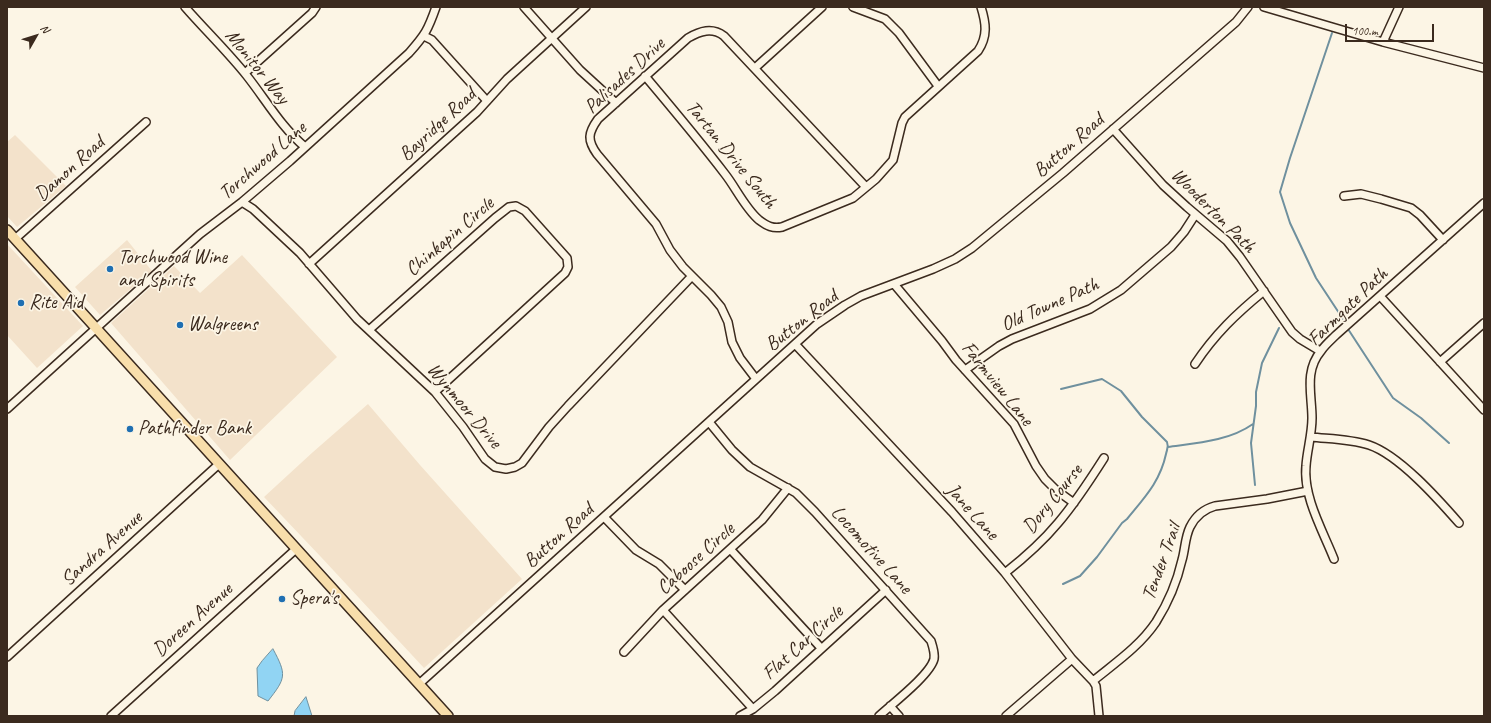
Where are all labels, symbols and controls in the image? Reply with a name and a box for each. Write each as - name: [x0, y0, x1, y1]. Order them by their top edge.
- north arrow: [16, 16, 56, 56]
- scale bar: [1347, 16, 1436, 42]
- text: N: [38, 21, 53, 36]
- text: 100 m: [1352, 23, 1378, 39]
- street label: Monitor Way: [220, 25, 294, 109]
- street label: Palisades Drive: [580, 33, 670, 119]
- street label: Bayridge Road: [395, 83, 481, 167]
- street label: Tartan Drive South: [680, 96, 782, 214]
- street label: Button Road: [1029, 109, 1109, 183]
- street label: Torchwood Lane: [215, 117, 311, 205]
- street label: Damon Road: [30, 131, 110, 207]
- street label: Wooderton Path: [1165, 163, 1261, 259]
- street label: Chinkapin Circle: [401, 192, 499, 282]
- place label: Torchwood Wine and Spirits: [118, 246, 227, 293]
- street label: Farmgate Path: [1303, 263, 1393, 351]
- marker: Torchwood Wine and Spirits: [105, 264, 115, 274]
- street label: Old Towne Path: [998, 273, 1102, 337]
- street label: Button Road: [761, 285, 843, 357]
- place label: Rite Aid: [29, 291, 83, 315]
- marker: Rite Aid: [16, 298, 26, 308]
- place label: Walgreens: [188, 313, 258, 337]
- marker: Walgreens: [175, 320, 185, 330]
- street label: Farmview Lane: [956, 337, 1038, 431]
- street label: Wynmoor Drive: [421, 358, 507, 454]
- place label: Pathfinder Bank: [138, 417, 251, 441]
- marker: Pathfinder Bank: [125, 424, 135, 434]
- street label: Dory Course: [1018, 460, 1088, 538]
- street label: Jane Lane: [940, 479, 1004, 545]
- street label: Button Road: [519, 499, 599, 573]
- street label: Locomotive Lane: [825, 501, 917, 599]
- street label: Sandra Avenue: [56, 506, 148, 592]
- street label: Caboose Circle: [652, 518, 740, 600]
- street label: Tender Trail: [1137, 520, 1187, 604]
- street label: Doreen Avenue: [148, 578, 238, 662]
- place label: Spera's: [290, 587, 338, 611]
- marker: Spera's: [277, 594, 287, 604]
- street label: Flat Car Circle: [758, 600, 848, 686]

